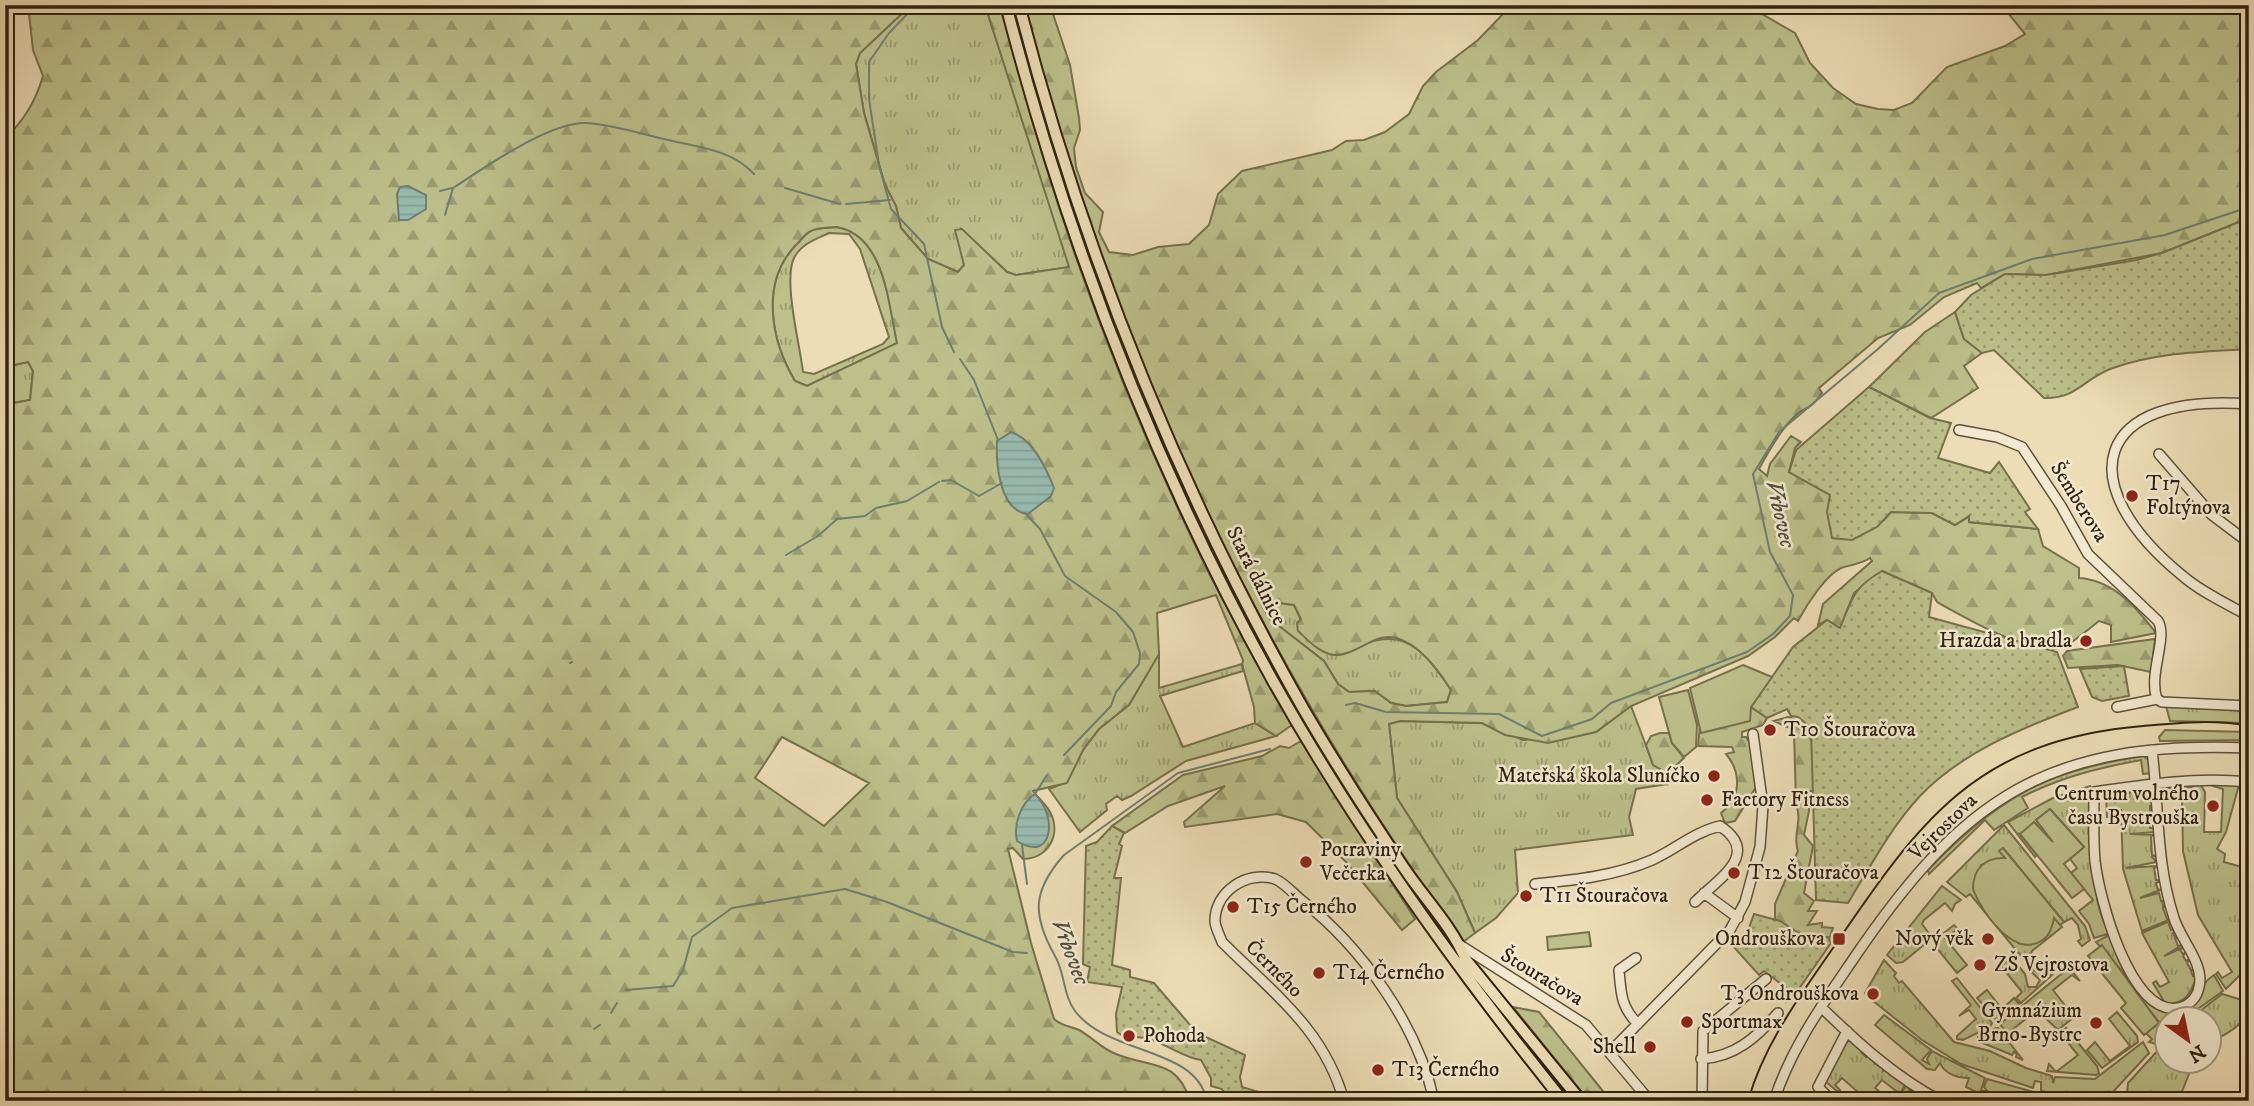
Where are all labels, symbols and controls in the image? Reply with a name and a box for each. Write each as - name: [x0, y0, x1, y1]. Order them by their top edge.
- street label: Šemberova: [2044, 456, 2116, 547]
- place label: T17 Foltýnova: [2146, 471, 2231, 521]
- water label: Vrbovec: [1758, 477, 1802, 551]
- marker: T17 Foltýnova: [2124, 488, 2140, 504]
- street label: Stará dálnice: [1220, 522, 1292, 630]
- place label: Hrazda a bradla: [1939, 628, 2072, 654]
- marker: Hrazda a bradla: [2078, 633, 2094, 649]
- place label: T10 Štouračova: [1784, 715, 1916, 743]
- marker: T10 Štouračova: [1762, 722, 1778, 738]
- place label: Mateřská škola Sluníčko: [1497, 763, 1700, 789]
- marker: Mateřská škola Sluníčko: [1706, 768, 1722, 784]
- place label: Centrum volného času Bystrouška: [2054, 781, 2199, 831]
- place label: Factory Fitness: [1721, 787, 1849, 813]
- street label: Vejrostova: [1902, 788, 1983, 867]
- marker: Factory Fitness: [1699, 792, 1715, 808]
- marker: Centrum volného času Bystrouška: [2205, 798, 2221, 814]
- place label: Potraviny Večerka: [1319, 837, 1402, 887]
- marker: Potraviny Večerka: [1298, 854, 1314, 870]
- place label: T12 Štouračova: [1748, 858, 1879, 886]
- marker: T12 Štouračova: [1726, 865, 1742, 881]
- place label: T11 Štouračova: [1540, 881, 1668, 909]
- marker: T11 Štouračova: [1518, 888, 1534, 904]
- place label: T15 Černého: [1247, 892, 1357, 920]
- marker: T15 Černého: [1225, 899, 1241, 915]
- water label: Vrbovec: [1044, 915, 1096, 990]
- place label: Ondrouškova: [1715, 926, 1825, 952]
- place label: Nový věk: [1895, 926, 1975, 952]
- marker: Ondrouškova: [1831, 931, 1847, 947]
- marker: Nový věk: [1980, 931, 1996, 947]
- street label: Černého: [1240, 933, 1310, 1003]
- street label: Štouračova: [1496, 940, 1589, 1012]
- place label: ZŠ Vejrostova: [1994, 950, 2109, 978]
- marker: ZŠ Vejrostova: [1972, 957, 1988, 973]
- place label: T14 Černého: [1333, 958, 1444, 986]
- marker: T14 Černého: [1311, 965, 1327, 981]
- place label: T3 Ondrouškova: [1721, 981, 1859, 1007]
- marker: T3 Ondrouškova: [1865, 986, 1881, 1002]
- place label: Gymnázium Brno-Bystrc: [1978, 998, 2082, 1048]
- north arrow: [2152, 1004, 2222, 1074]
- place label: Sportmax: [1701, 1009, 1782, 1035]
- marker: Sportmax: [1679, 1014, 1695, 1030]
- marker: Gymnázium Brno-Bystrc: [2088, 1015, 2104, 1031]
- place label: Pohoda: [1143, 1023, 1206, 1049]
- marker: Pohoda: [1121, 1028, 1137, 1044]
- place label: Shell: [1593, 1034, 1637, 1060]
- marker: Shell: [1642, 1039, 1658, 1055]
- text: N: [2183, 1039, 2209, 1067]
- place label: T13 Černého: [1392, 1055, 1499, 1083]
- marker: T13 Černého: [1370, 1062, 1386, 1078]

